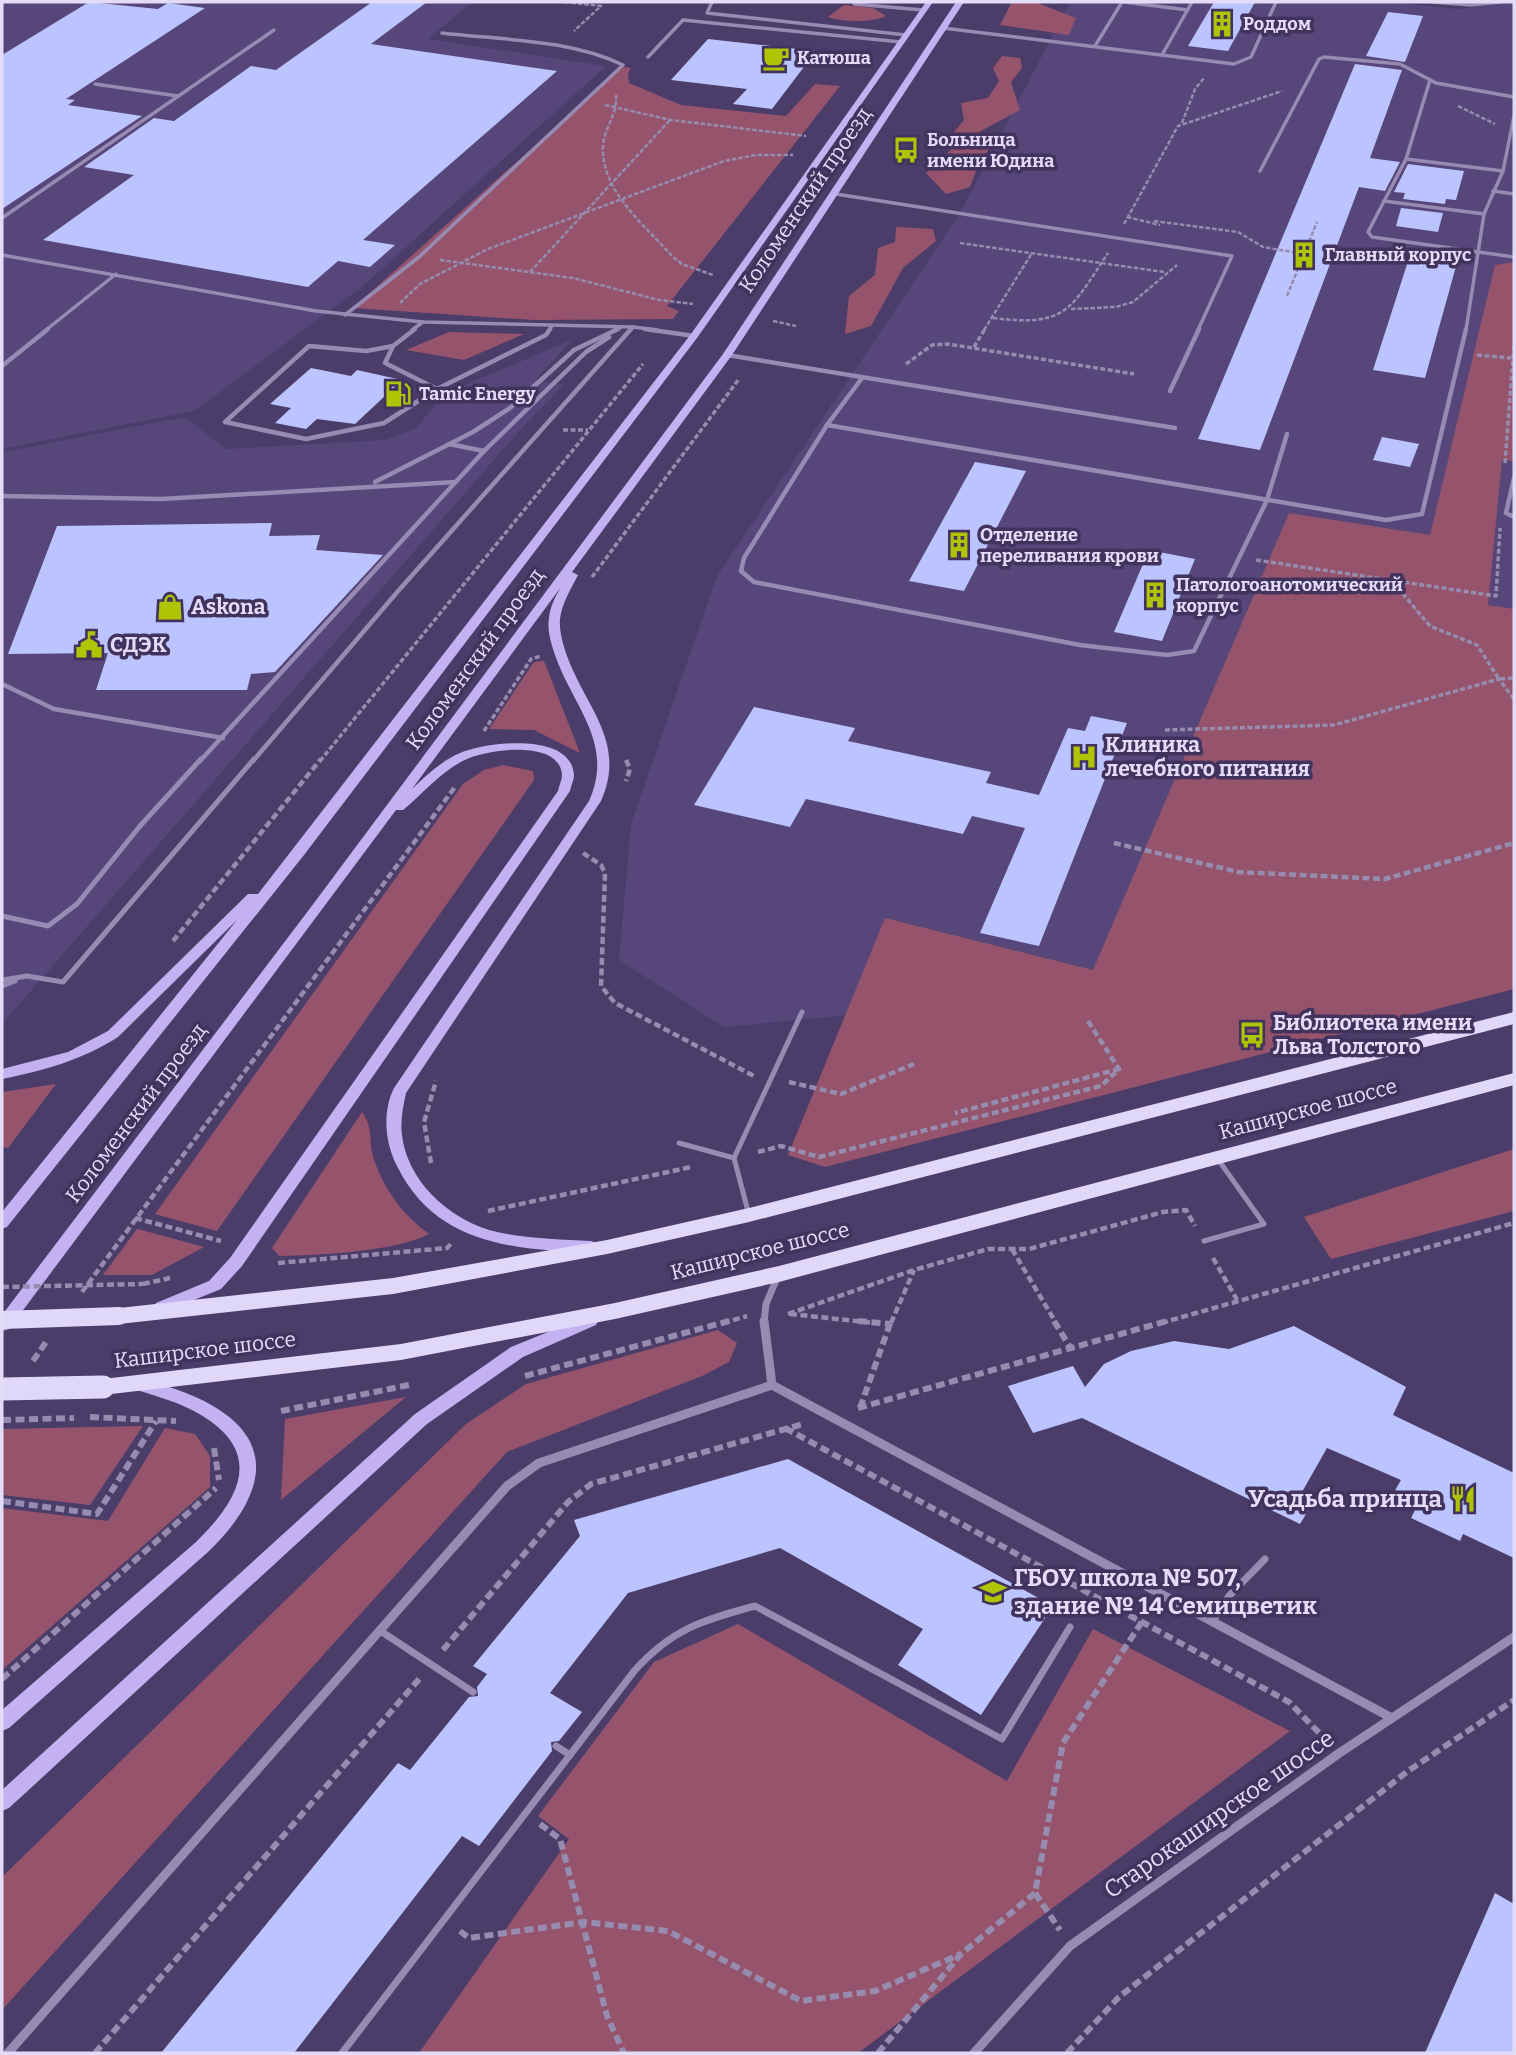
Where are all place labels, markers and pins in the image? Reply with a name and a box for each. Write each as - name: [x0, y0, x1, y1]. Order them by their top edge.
- building icon: Роддом: [1207, 9, 1237, 39]
- place label: Роддом: [1243, 13, 1311, 35]
- cafe icon: Катюша: [761, 43, 791, 73]
- place label: Катюша: [797, 47, 871, 69]
- place label: Больница имени Юдина: [927, 129, 1054, 172]
- bus stop icon: Больница имени Юдина: [891, 135, 921, 165]
- building icon: Главный корпус: [1289, 240, 1319, 270]
- place label: Главный корпус: [1325, 244, 1471, 266]
- fuel station icon: Tamic Energy: [383, 379, 413, 409]
- place label: Tamic Energy: [419, 383, 537, 405]
- place label: Отделение переливания крови: [980, 524, 1159, 567]
- building icon: Отделение переливания крови: [944, 530, 974, 560]
- place label: Патологоанотомический корпус: [1176, 574, 1403, 617]
- building icon: Патологоанотомический корпус: [1140, 580, 1170, 610]
- shop icon: Askona: [155, 592, 185, 622]
- place label: Askona: [191, 594, 266, 620]
- public building icon: СДЭК: [74, 630, 104, 660]
- place label: СДЭК: [110, 632, 167, 658]
- place label: Клиника лечебного питания: [1105, 732, 1310, 782]
- hospital icon: Клиника лечебного питания: [1069, 742, 1099, 772]
- place label: Библиотека имени Льва Толстого: [1273, 1010, 1472, 1060]
- bus stop icon: Библиотека имени Льва Толстого: [1237, 1020, 1267, 1050]
- restaurant icon: Усадьба принца: [1448, 1484, 1478, 1514]
- place label: Усадьба принца: [1249, 1485, 1443, 1513]
- place label: ГБОУ школа № 507, здание № 14 Семицветик: [1014, 1564, 1317, 1620]
- school or university icon: ГБОУ школа № 507, здание № 14 Семицветик: [978, 1577, 1008, 1607]

